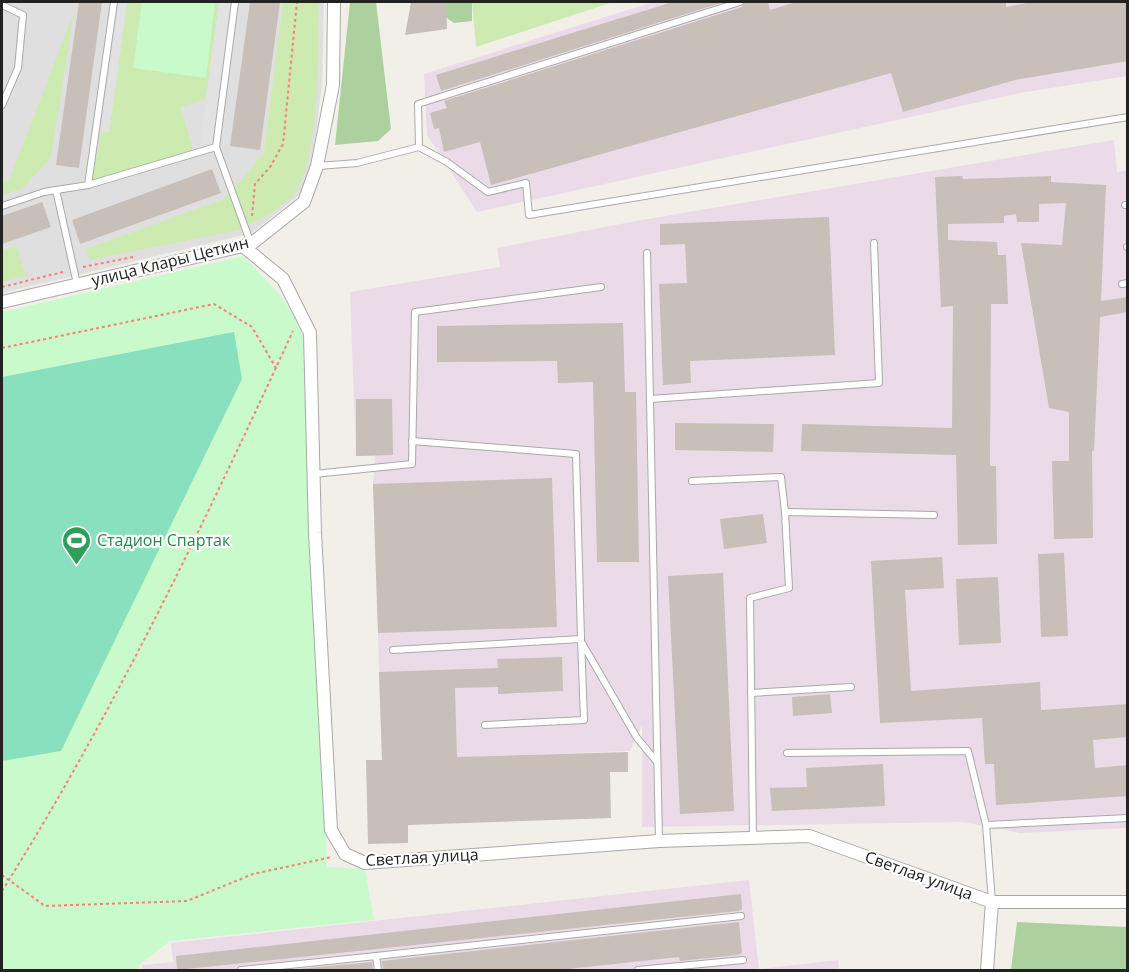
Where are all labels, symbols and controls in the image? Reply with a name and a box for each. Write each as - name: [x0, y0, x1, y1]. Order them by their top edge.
- street label: улица Клары Цеткин: [89, 231, 251, 291]
- sports icon: Стадион Спартак: [60, 524, 92, 566]
- place label: Стадион Спартак: [97, 529, 231, 551]
- street label: Светлая улица: [365, 843, 479, 871]
- street label: Светлая улица: [862, 845, 976, 905]

